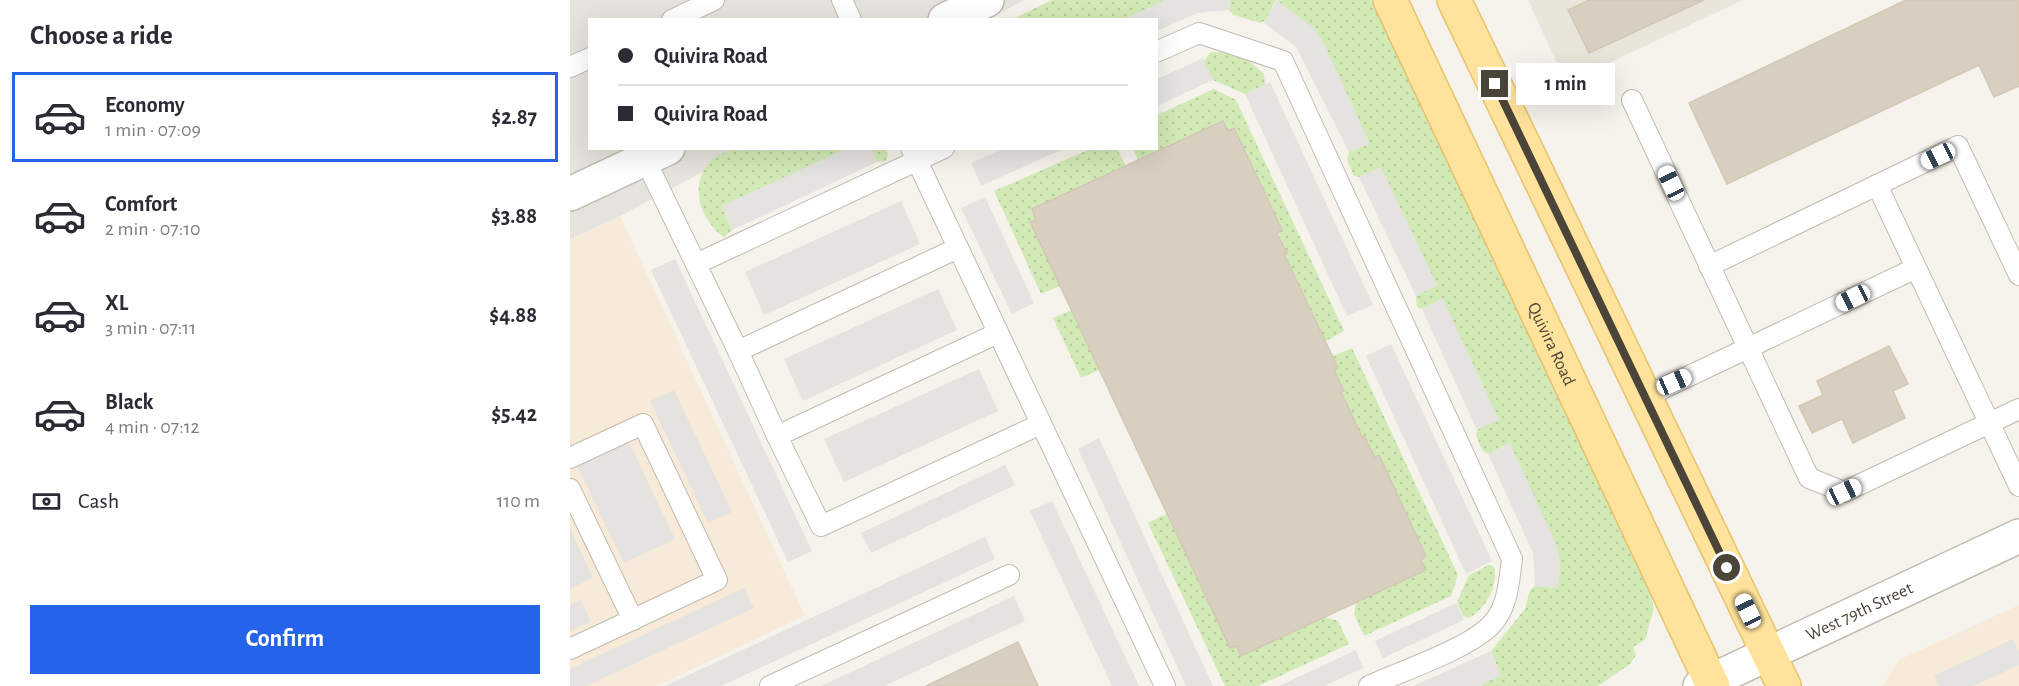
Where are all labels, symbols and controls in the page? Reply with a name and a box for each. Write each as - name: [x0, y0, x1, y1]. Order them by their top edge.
- text: Choose a ride: [30, 22, 173, 49]
- text: Quivira Road: [654, 45, 768, 67]
- callout: 1 min: [1516, 63, 1615, 105]
- route end: [1481, 70, 1508, 97]
- text: 1 min: [1544, 74, 1587, 94]
- icon: car: [33, 90, 87, 144]
- text: Economy: [105, 94, 185, 116]
- text: Quivira Road: [654, 103, 768, 125]
- text: $2.87: [491, 106, 537, 128]
- text: 1 min · 07:09: [105, 120, 201, 140]
- car: [1918, 140, 1958, 172]
- car: [1655, 163, 1687, 203]
- icon: car: [33, 189, 87, 243]
- text: Comfort: [105, 193, 177, 215]
- text: $3.88: [491, 205, 537, 227]
- text: 2 min · 07:10: [105, 219, 201, 239]
- car: [1833, 282, 1873, 314]
- icon: car: [33, 288, 87, 342]
- text: XL: [105, 292, 128, 314]
- street label: Quivira Road: [1524, 300, 1578, 389]
- text: $4.88: [489, 304, 537, 326]
- text: 3 min · 07:11: [105, 318, 196, 338]
- car: [1654, 366, 1694, 398]
- icon: car: [33, 387, 87, 441]
- text: Black: [105, 391, 153, 413]
- text: $5.42: [491, 403, 537, 425]
- text: 4 min · 07:12: [105, 417, 200, 437]
- car: [1824, 476, 1864, 508]
- icon: cash: [30, 485, 63, 518]
- text: Cash: [78, 490, 119, 512]
- text: 110 m: [496, 491, 540, 511]
- route start: [1713, 554, 1740, 581]
- street label: West 79th Street: [1804, 579, 1916, 645]
- car: [1732, 591, 1764, 631]
- button: Confirm: [30, 605, 540, 674]

